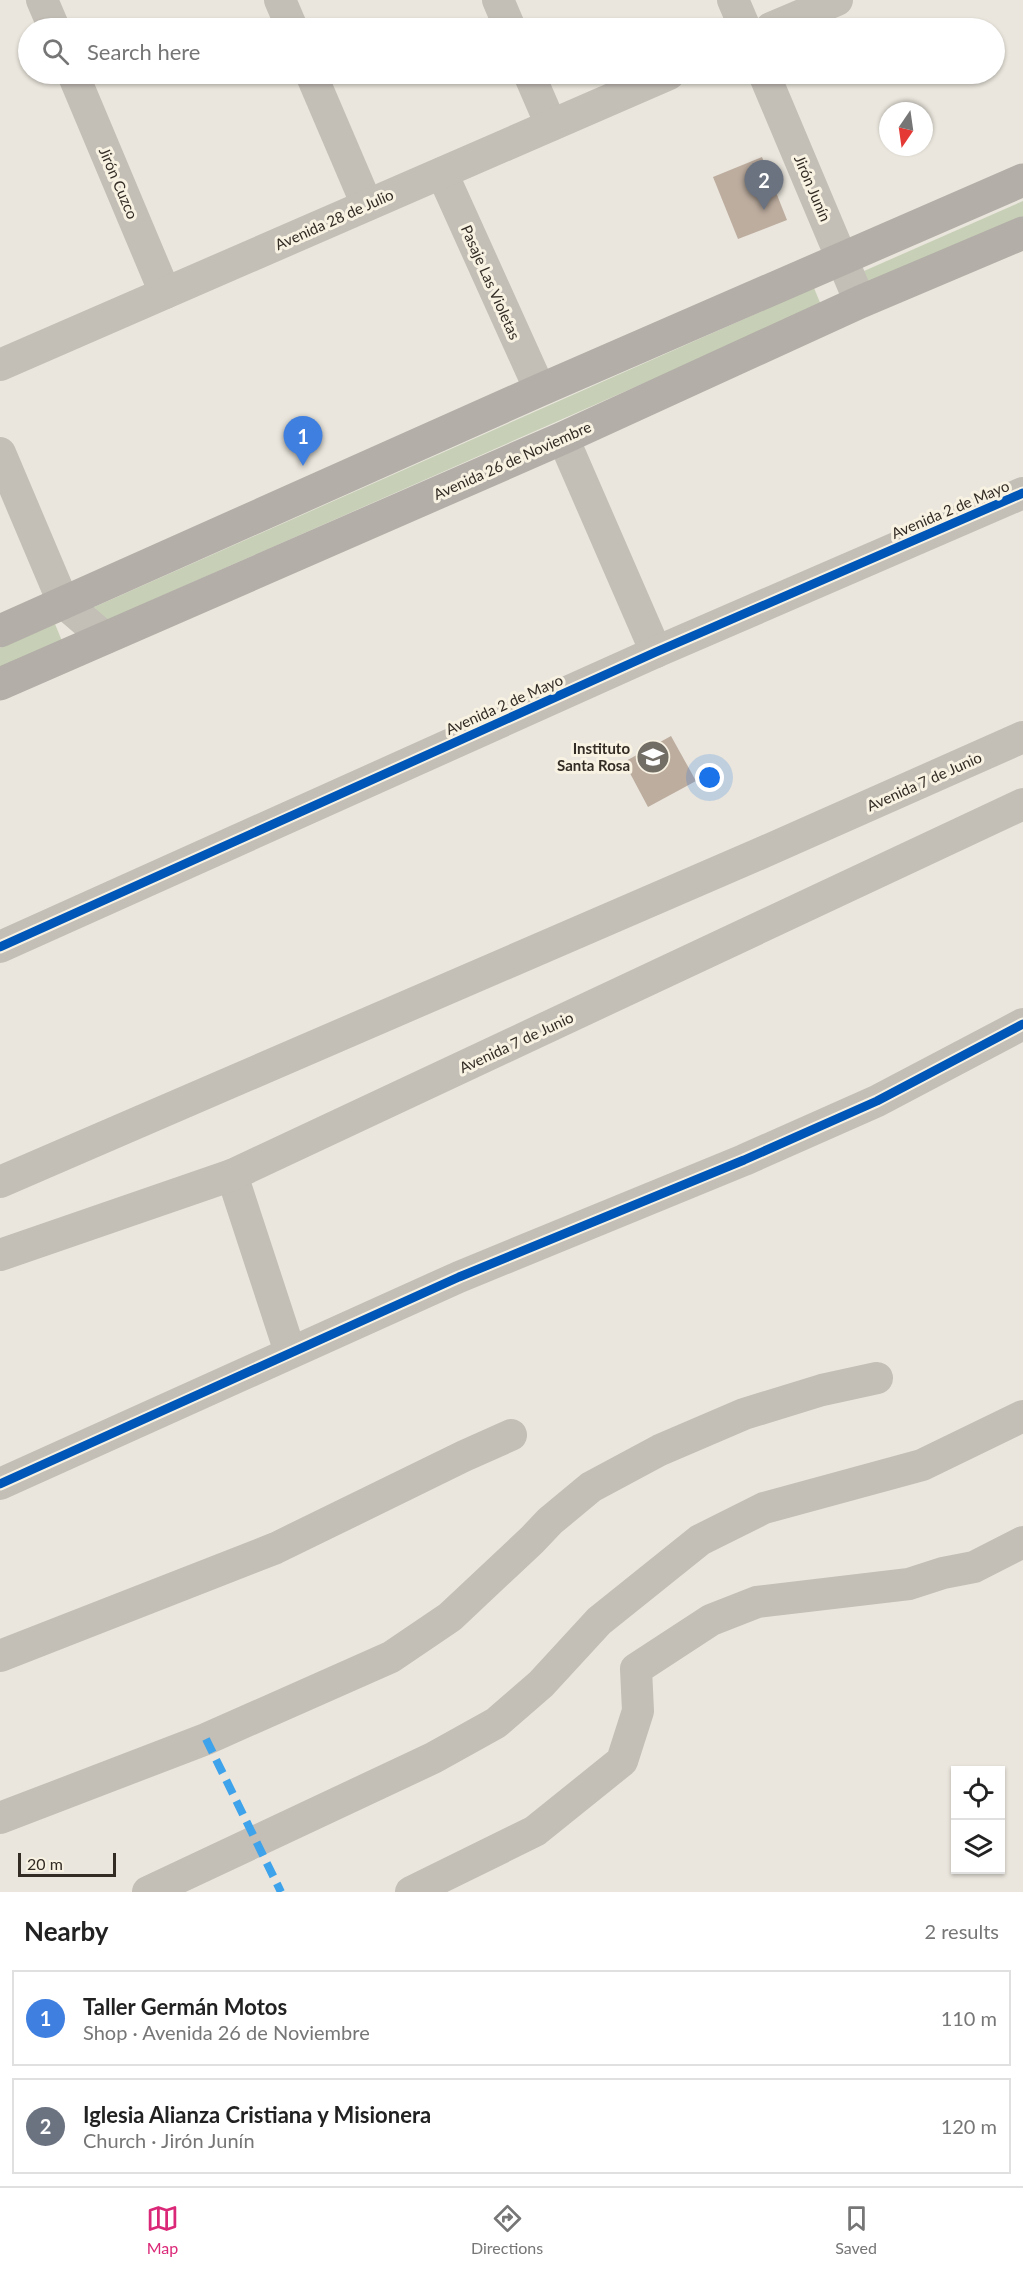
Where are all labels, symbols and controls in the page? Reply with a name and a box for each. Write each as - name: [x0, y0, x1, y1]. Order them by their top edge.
- search box: [18, 18, 1005, 84]
- icon: search: [39, 35, 72, 68]
- text: Search here: [87, 38, 200, 65]
- north arrow: [879, 102, 933, 156]
- street label: Jirón Cuzco: [96, 144, 142, 222]
- street label: Jirón Junín: [791, 152, 835, 224]
- pin: 2: [744, 160, 783, 210]
- street label: Avenida 28 de Julio: [272, 185, 396, 253]
- street label: Pasaje Las Violetas: [458, 222, 524, 342]
- pin: 1: [284, 416, 322, 466]
- street label: Avenida 26 de Noviembre: [430, 417, 594, 503]
- street label: Avenida 2 de Mayo: [888, 476, 1012, 542]
- street label: Avenida 2 de Mayo: [443, 670, 565, 738]
- place label: Instituto Santa Rosa: [557, 739, 630, 774]
- school or university icon: Instituto Santa Rosa: [635, 739, 671, 775]
- street label: Avenida 7 de Junio: [864, 748, 984, 814]
- your location: [695, 763, 724, 792]
- street label: Avenida 7 de Junio: [456, 1008, 576, 1076]
- map controls: [951, 1766, 1005, 1874]
- button: locate: [951, 1766, 1005, 1820]
- button: layers: [951, 1820, 1005, 1874]
- scale bar: [18, 1850, 116, 1878]
- text: 20 m: [27, 1854, 63, 1873]
- text: Nearby: [24, 1915, 109, 1947]
- text: 2 results: [924, 1919, 999, 1943]
- text: Taller Germán Motos: [83, 1993, 287, 2020]
- text: 1: [40, 2006, 51, 2030]
- text: 110 m: [941, 2006, 997, 2030]
- text: Shop · Avenida 26 de Noviembre: [83, 2020, 370, 2044]
- text: Iglesia Alianza Cristiana y Misionera: [83, 2101, 431, 2128]
- text: 2: [40, 2114, 51, 2138]
- text: 120 m: [941, 2114, 997, 2138]
- text: Church · Jirón Junín: [83, 2128, 255, 2152]
- tab: Map: [146, 2202, 179, 2257]
- tab: Directions: [471, 2202, 543, 2257]
- tab: Saved: [835, 2202, 877, 2257]

